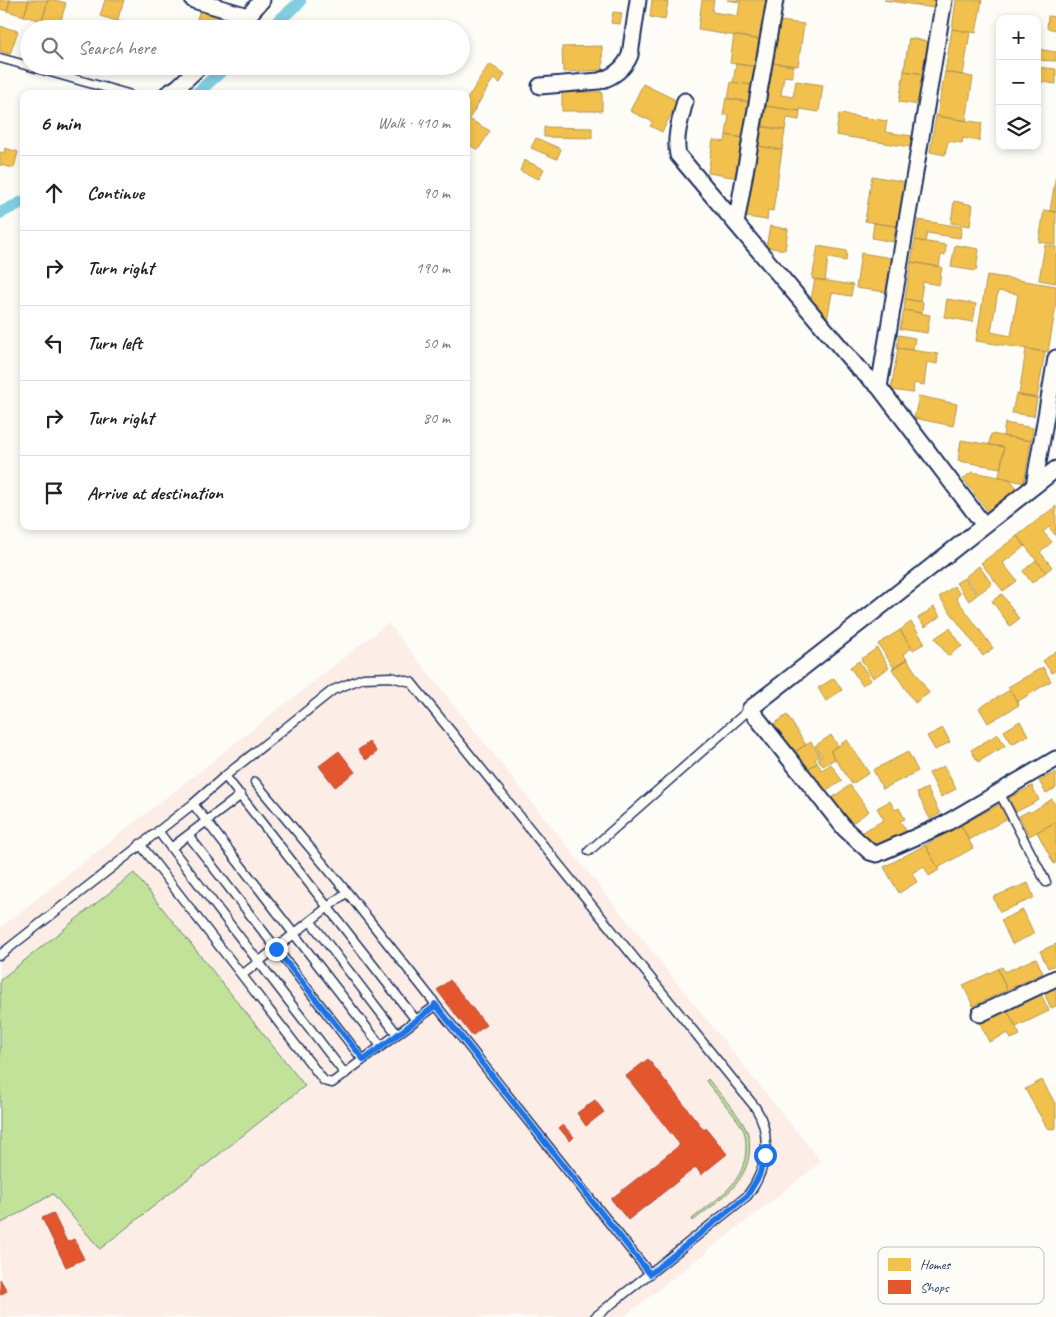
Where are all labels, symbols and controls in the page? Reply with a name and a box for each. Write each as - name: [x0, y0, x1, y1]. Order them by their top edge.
- map controls: [996, 15, 1041, 150]
- button: +: [996, 15, 1041, 60]
- search box: [20, 20, 470, 75]
- icon: search: [38, 34, 66, 62]
- text: Search here: [78, 36, 155, 60]
- button: −: [996, 60, 1041, 105]
- button: layers: [996, 105, 1041, 150]
- text: 6 min: [40, 110, 81, 136]
- text: Walk · 410 m: [378, 113, 450, 133]
- icon: ahead: [40, 179, 68, 207]
- text: Continue: [87, 181, 144, 205]
- text: 90 m: [423, 183, 450, 203]
- icon: right: [40, 254, 68, 282]
- text: Turn right: [87, 256, 154, 280]
- text: 190 m: [416, 258, 450, 278]
- icon: left: [40, 329, 68, 357]
- text: Turn left: [87, 331, 142, 355]
- text: 50 m: [423, 333, 450, 353]
- icon: right: [40, 404, 68, 432]
- text: Turn right: [87, 406, 154, 430]
- text: 80 m: [423, 408, 450, 428]
- icon: arrive: [40, 479, 68, 507]
- text: Arrive at destination: [87, 481, 223, 505]
- route end: [265, 938, 288, 961]
- route start: [754, 1144, 777, 1167]
- legend: [878, 1247, 1044, 1304]
- text: Homes: [920, 1256, 951, 1273]
- text: Shops: [920, 1279, 950, 1296]

